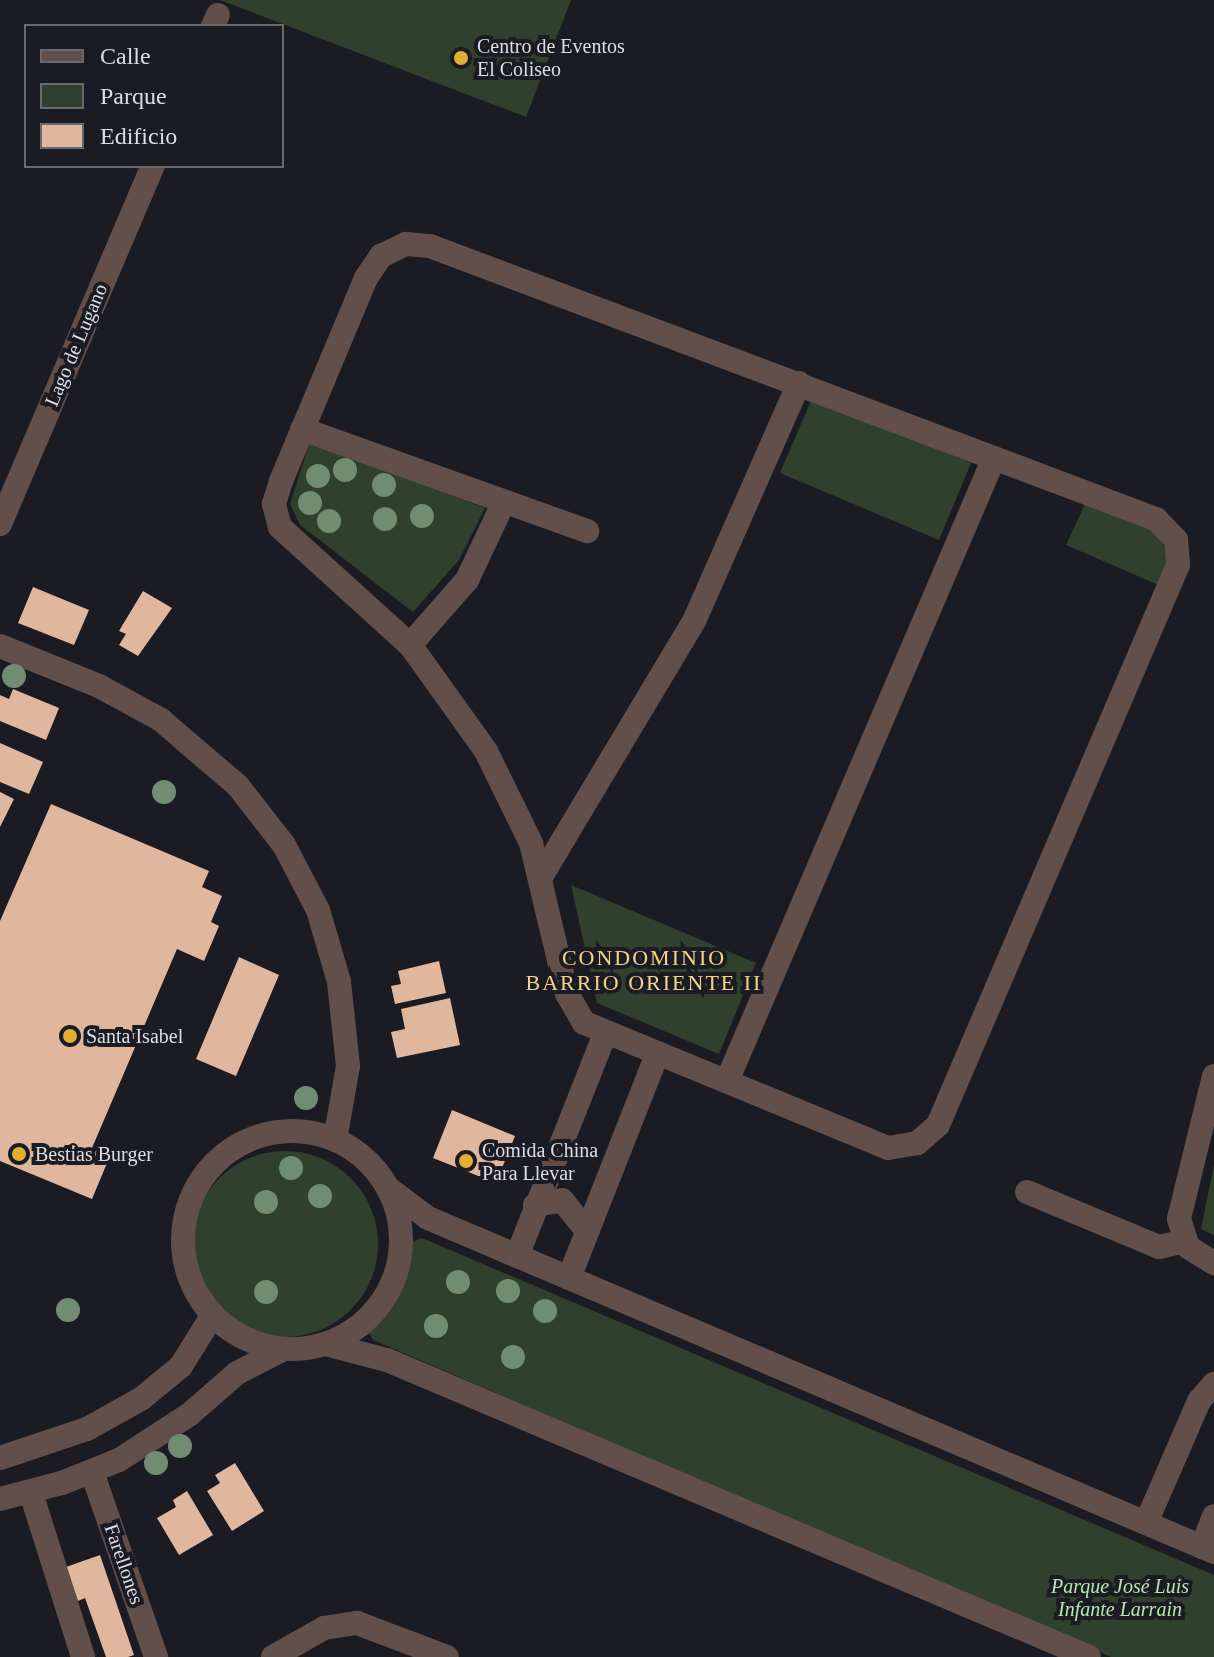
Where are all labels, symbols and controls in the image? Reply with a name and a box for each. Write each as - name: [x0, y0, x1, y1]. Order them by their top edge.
- legend: [24, 24, 284, 168]
- place label: Centro de Eventos El Coliseo: [477, 34, 625, 81]
- text: Calle: [100, 43, 151, 69]
- marker: Centro de Eventos El Coliseo: [452, 49, 470, 67]
- text: Parque: [100, 83, 167, 109]
- text: Edificio: [100, 123, 177, 149]
- street label: Lago de Lugano: [39, 280, 113, 410]
- district label: CONDOMINIO BARRIO ORIENTE II: [526, 944, 762, 996]
- place label: Santa Isabel: [86, 1024, 183, 1048]
- marker: Santa Isabel: [61, 1027, 79, 1045]
- place label: Comida China Para Llevar: [482, 1138, 598, 1185]
- place label: Bestias Burger: [35, 1142, 153, 1166]
- marker: Bestias Burger: [10, 1145, 28, 1163]
- marker: Comida China Para Llevar: [457, 1152, 475, 1170]
- street label: Farellones: [99, 1521, 149, 1607]
- park label: Parque José Luis Infante Larrain: [1051, 1575, 1189, 1622]

